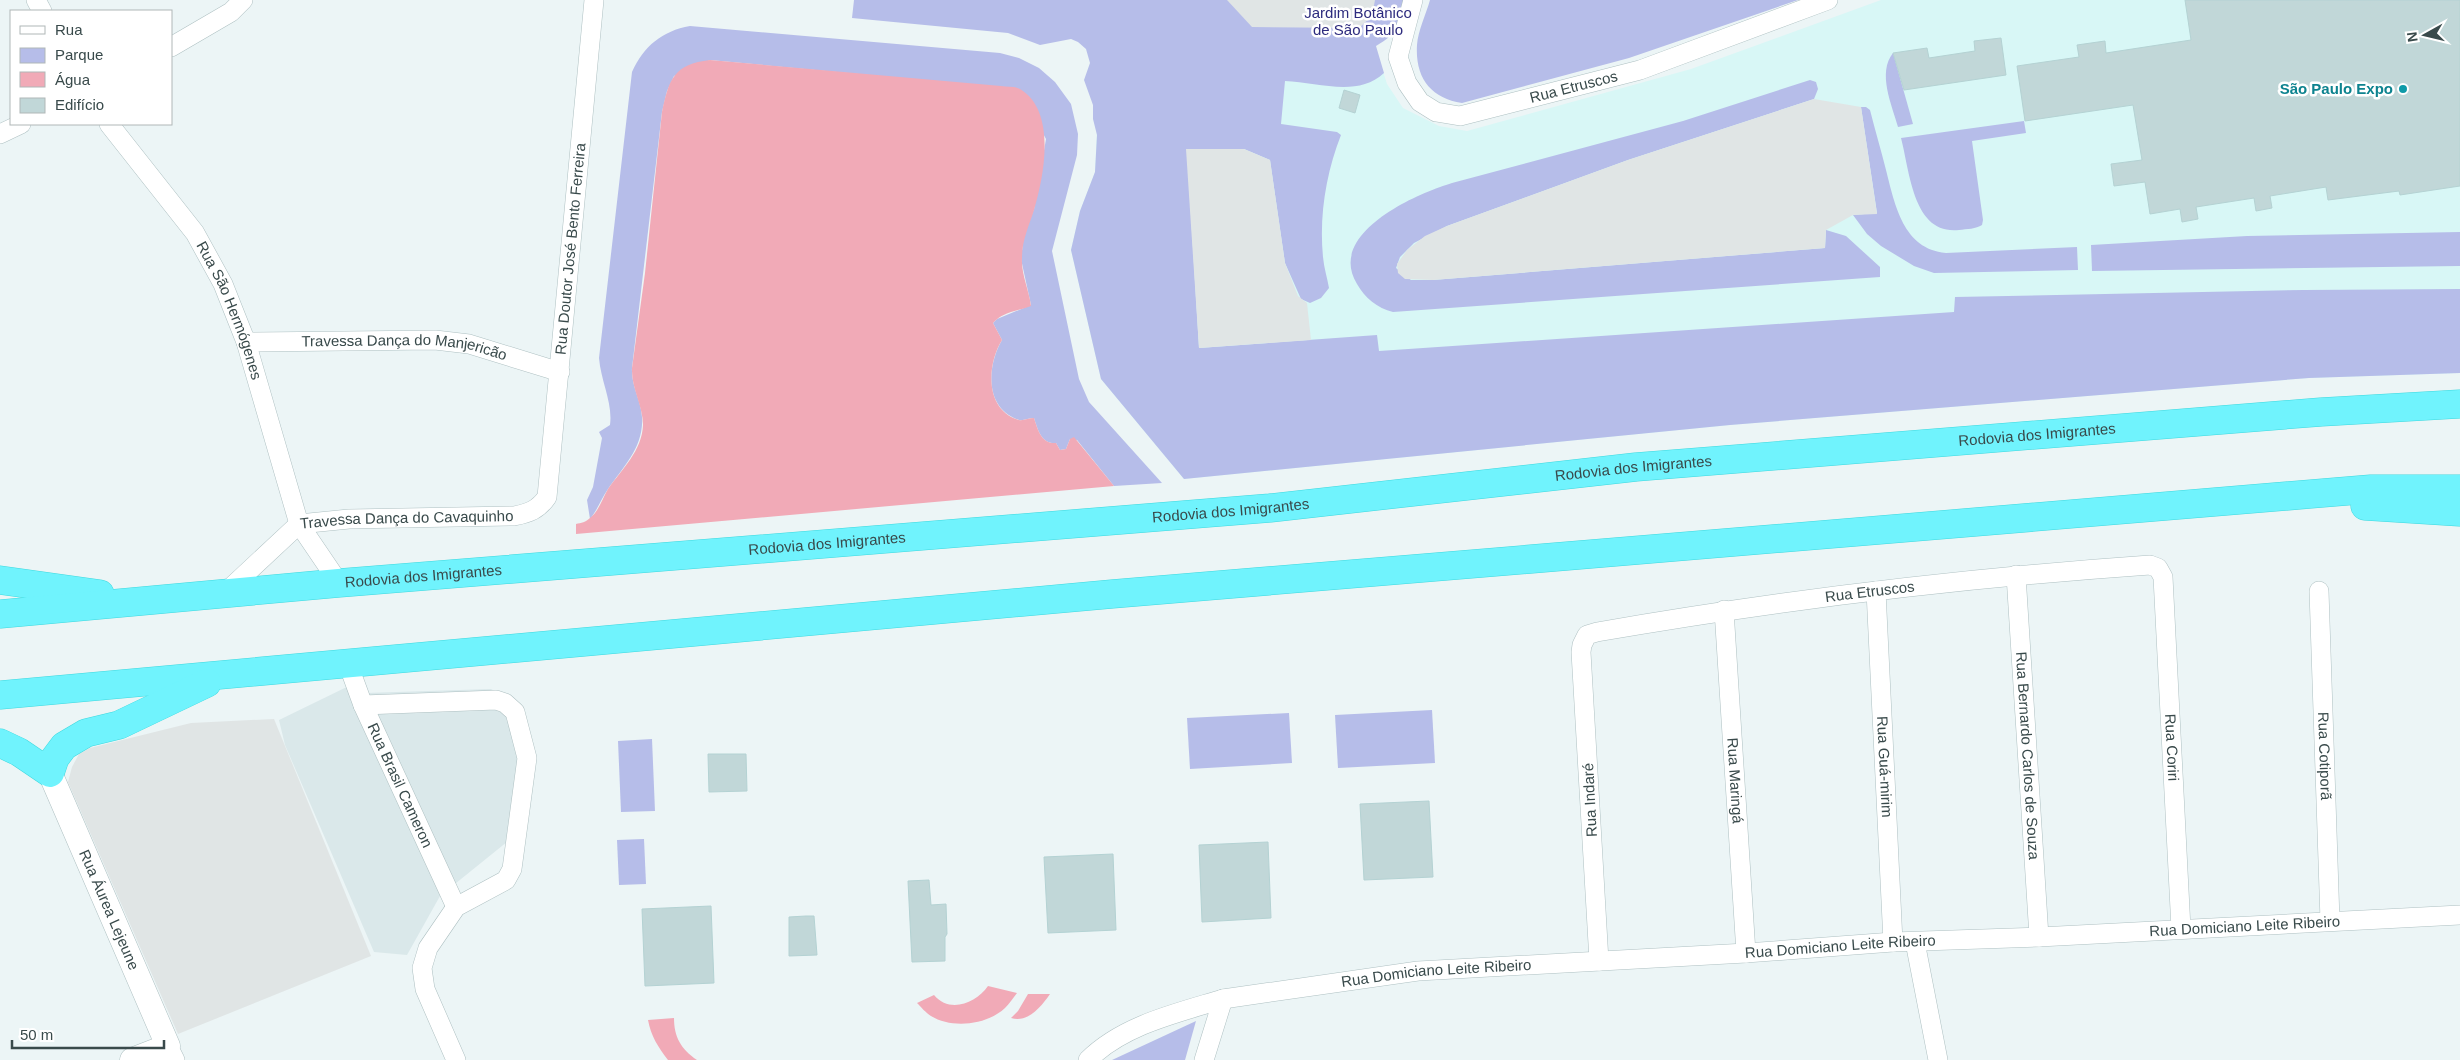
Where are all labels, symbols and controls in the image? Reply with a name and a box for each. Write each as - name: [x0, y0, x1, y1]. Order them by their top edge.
- park label: Jardim Botânico de São Paulo: [1304, 4, 1412, 38]
- legend: [10, 10, 172, 125]
- north arrow: [2400, 10, 2450, 60]
- text: Rua: [55, 21, 83, 38]
- text: N: [2403, 31, 2421, 43]
- text: Parque: [55, 46, 103, 63]
- street label: Rua Etruscos: [1528, 67, 1619, 106]
- text: Água: [55, 71, 91, 88]
- place label: São Paulo Expo: [2280, 80, 2393, 97]
- marker: São Paulo Expo: [2397, 83, 2409, 95]
- text: Edifício: [55, 96, 104, 113]
- street label: Rua Doutor José Bento Ferreira: [551, 141, 589, 355]
- street label: Rua São Hermógenes: [193, 238, 265, 382]
- street label: Travessa Dança do Manjericão: [301, 331, 509, 363]
- street label: Rodovia dos Imigrantes: [1958, 420, 2116, 449]
- street label: Rodovia dos Imigrantes: [1554, 452, 1713, 484]
- street label: Rodovia dos Imigrantes: [1151, 495, 1310, 525]
- street label: Travessa Dança do Cavaquinho: [299, 507, 514, 532]
- street label: Rodovia dos Imigrantes: [748, 528, 906, 558]
- street label: Rodovia dos Imigrantes: [344, 561, 503, 591]
- street label: Rua Etruscos: [1824, 578, 1915, 605]
- street label: Rua Bernardo Carlos de Souza: [2013, 651, 2043, 861]
- street label: Rua Cotiporã: [2315, 711, 2335, 801]
- street label: Rua Coriri: [2162, 713, 2182, 782]
- street label: Rua Guá-mirim: [1874, 716, 1896, 818]
- street label: Rua Brasil Cameron: [364, 720, 436, 850]
- street label: Rua Maringá: [1724, 737, 1747, 825]
- street label: Rua Indaré: [1579, 763, 1600, 838]
- street label: Rua Áurea Lejeune: [76, 847, 143, 972]
- street label: Rua Domiciano Leite Ribeiro: [2149, 912, 2341, 939]
- street label: Rua Domiciano Leite Ribeiro: [1744, 932, 1936, 961]
- street label: Rua Domiciano Leite Ribeiro: [1340, 956, 1532, 990]
- scale bar: [12, 1018, 165, 1050]
- text: 50 m: [20, 1026, 53, 1043]

